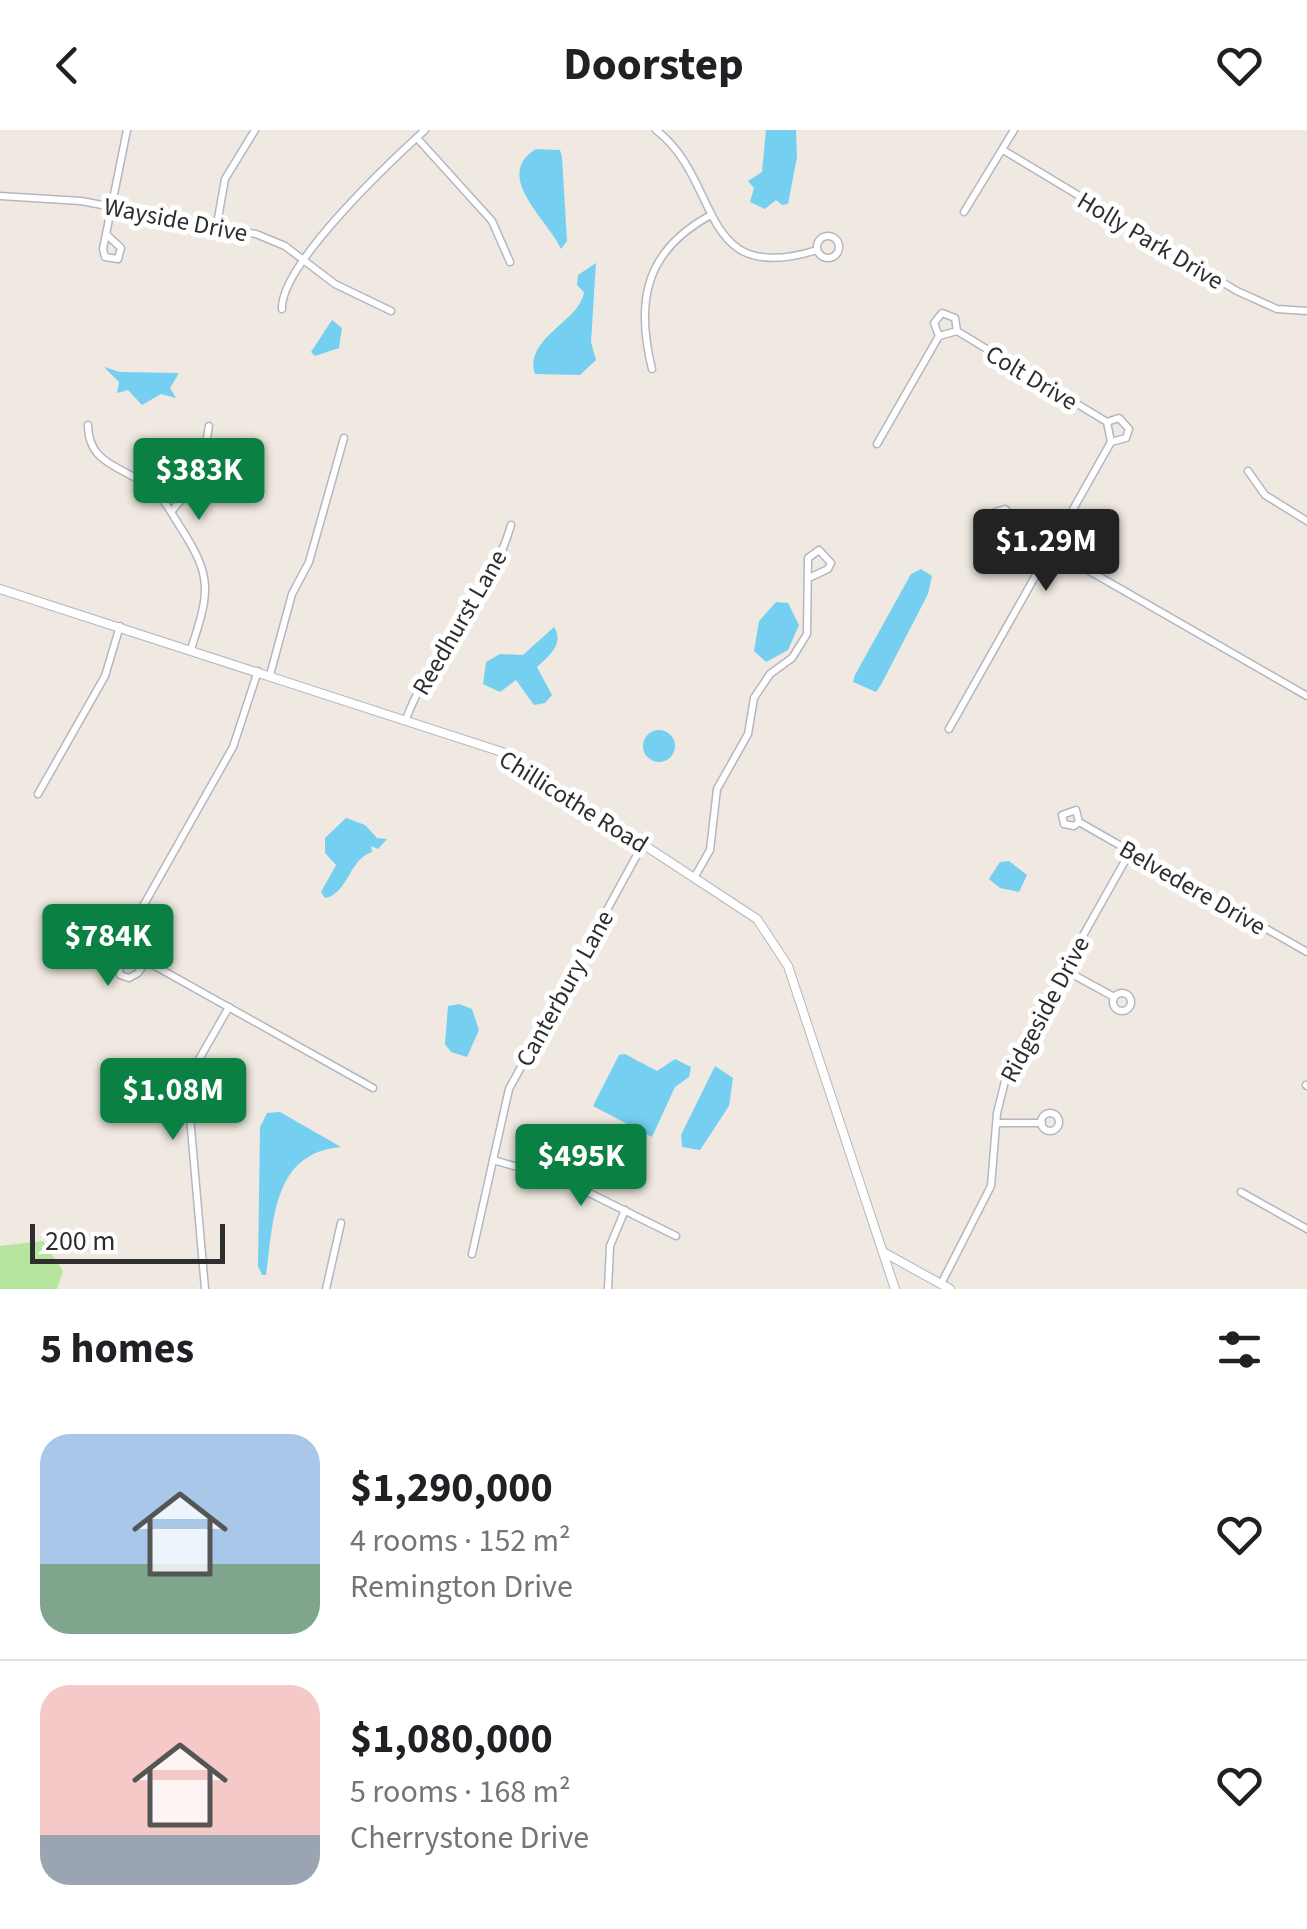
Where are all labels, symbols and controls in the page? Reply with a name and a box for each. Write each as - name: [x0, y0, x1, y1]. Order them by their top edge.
- text: Doorstep: [563, 33, 744, 97]
- icon: back: [40, 38, 95, 93]
- icon: heart: [1212, 38, 1267, 93]
- street label: Holly Park Drive: [1070, 183, 1231, 299]
- street label: Wayside Drive: [101, 188, 251, 252]
- street label: Colt Drive: [979, 336, 1084, 420]
- pin: $383K: [129, 438, 269, 523]
- text: $383K: [155, 447, 243, 493]
- pin: $1.29M: [965, 509, 1127, 594]
- text: $1.29M: [995, 518, 1097, 564]
- street label: Reedhurst Lane: [404, 543, 516, 702]
- street label: Chillicothe Road: [492, 742, 655, 862]
- street label: Belvedere Drive: [1113, 831, 1272, 944]
- pin: $784K: [38, 904, 178, 989]
- street label: Canterbury Lane: [507, 904, 623, 1073]
- text: $784K: [64, 913, 152, 959]
- street label: Ridgeside Drive: [991, 930, 1099, 1089]
- pin: $1.08M: [92, 1058, 254, 1143]
- text: $1.08M: [122, 1067, 224, 1113]
- pin: $495K: [511, 1124, 651, 1209]
- text: $495K: [537, 1133, 625, 1179]
- scale bar: [30, 1219, 225, 1264]
- text: 200 m: [45, 1221, 116, 1261]
- text: 5 homes: [40, 1319, 194, 1379]
- icon: filters: [1212, 1322, 1267, 1377]
- text: $1,290,000: [350, 1458, 553, 1518]
- icon: home: [120, 1474, 240, 1594]
- icon: heart: [1212, 1507, 1267, 1562]
- text: 4 rooms · 152 m²: [350, 1518, 571, 1564]
- text: Remington Drive: [350, 1564, 573, 1610]
- text: $1,080,000: [350, 1709, 553, 1769]
- icon: home: [120, 1725, 240, 1845]
- icon: heart: [1212, 1758, 1267, 1813]
- text: 5 rooms · 168 m²: [350, 1769, 571, 1815]
- text: Cherrystone Drive: [350, 1815, 589, 1861]

